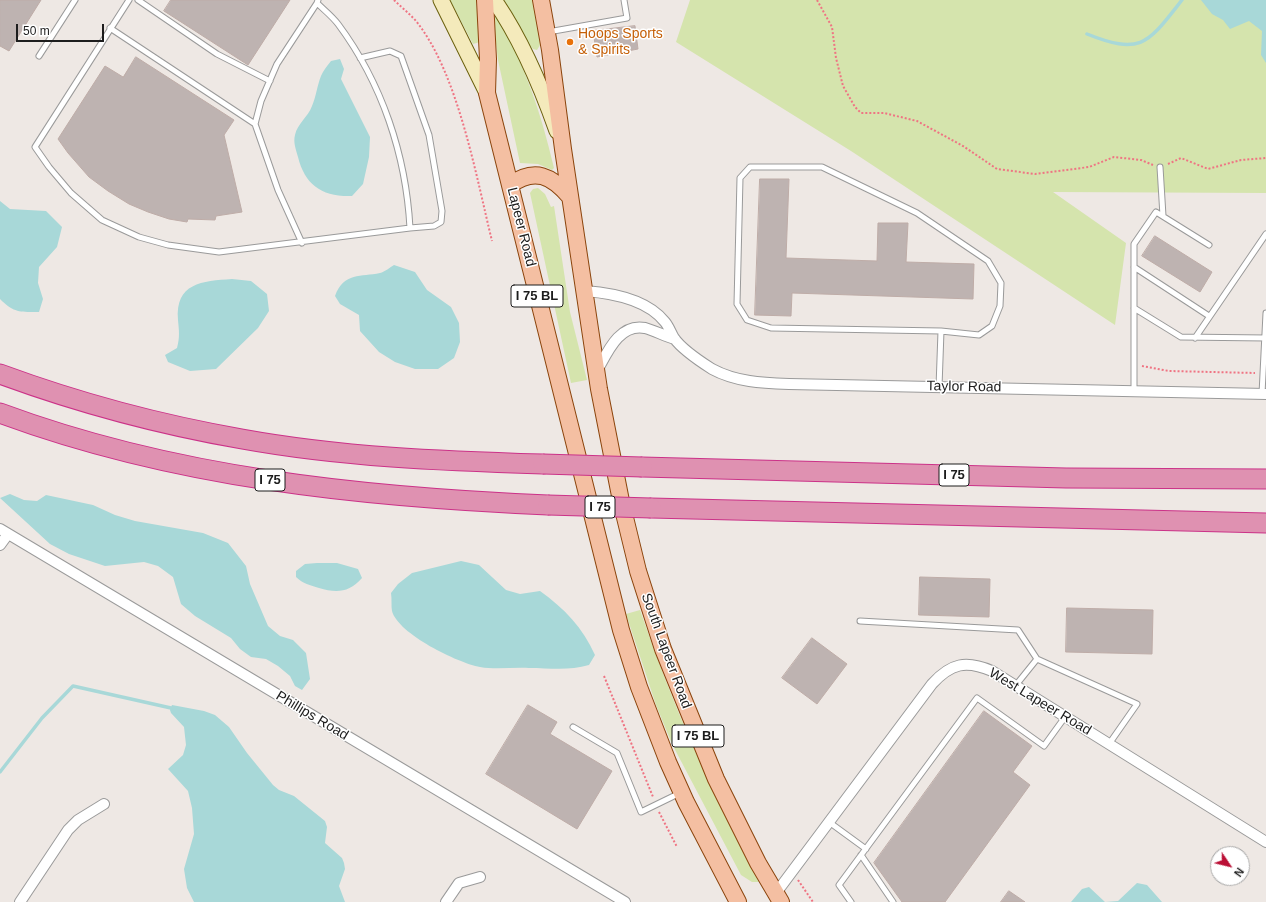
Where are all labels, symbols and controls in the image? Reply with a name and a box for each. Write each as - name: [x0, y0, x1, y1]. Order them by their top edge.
- scale bar: [18, 16, 106, 42]
- text: 50 m: [23, 24, 50, 38]
- place label: Hoops Sports & Spirits: [578, 26, 663, 58]
- marker: Hoops Sports & Spirits: [565, 37, 575, 47]
- street label: Lapeer Road: [503, 186, 539, 268]
- road number: I 75 BL: [511, 285, 563, 307]
- street label: Taylor Road: [927, 378, 1001, 396]
- road number: I 75: [939, 464, 969, 486]
- road number: I 75: [255, 469, 285, 491]
- road number: I 75: [585, 496, 615, 518]
- street label: South Lapeer Road: [637, 591, 695, 711]
- street label: West Lapeer Road: [986, 665, 1094, 739]
- street label: Phillips Road: [273, 688, 351, 744]
- road number: I 75 BL: [672, 725, 724, 747]
- north arrow: [1210, 846, 1250, 886]
- text: N: [1232, 866, 1246, 879]

